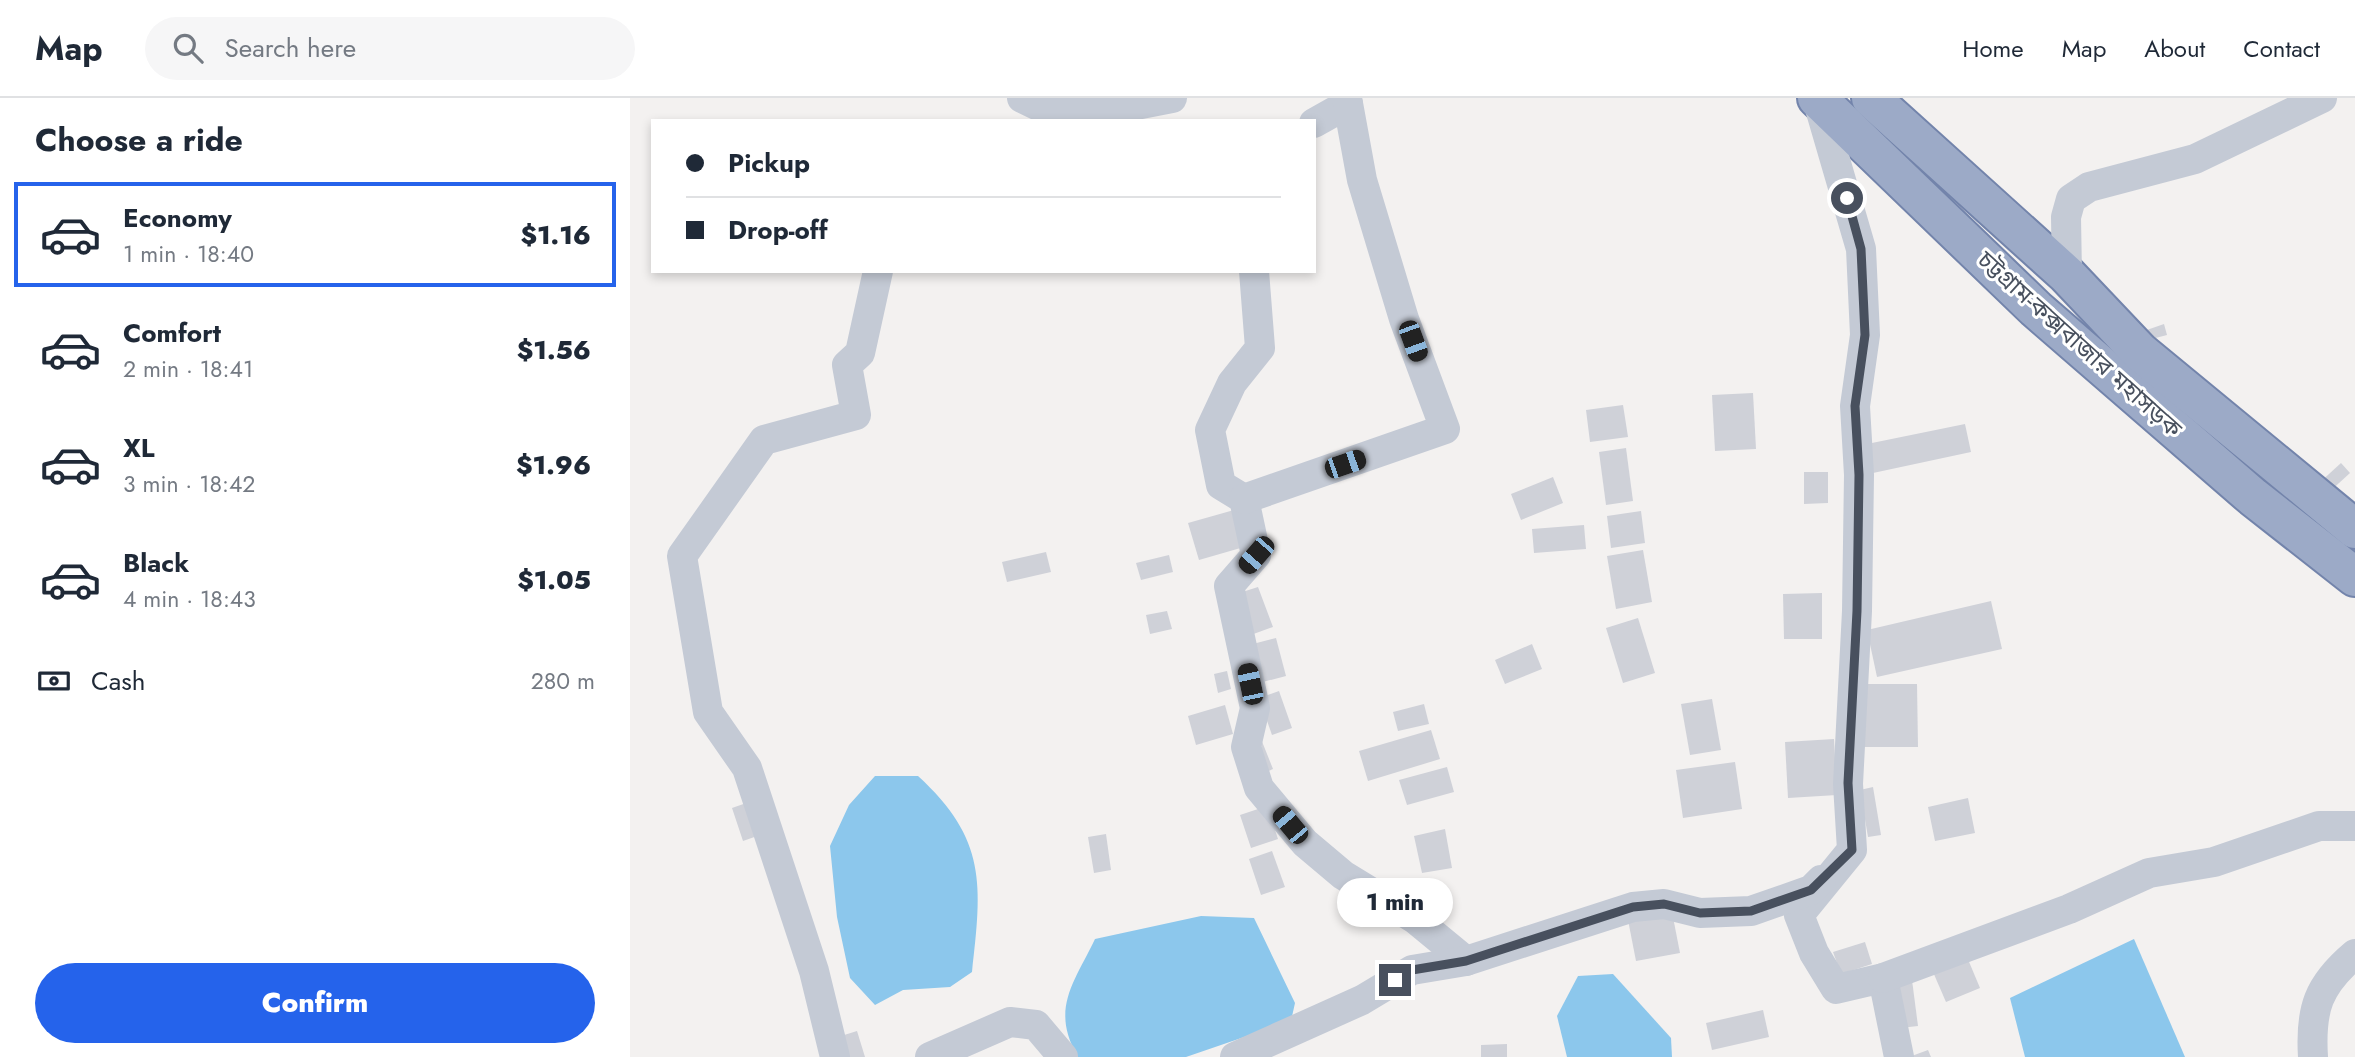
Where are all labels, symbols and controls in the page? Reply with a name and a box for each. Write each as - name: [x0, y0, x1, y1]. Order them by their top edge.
- search box: [145, 17, 635, 80]
- text: Map: [35, 25, 103, 72]
- icon: search: [169, 29, 207, 67]
- text: Search here: [225, 29, 356, 67]
- text: Home: [1962, 31, 2024, 66]
- text: Map: [2062, 31, 2106, 66]
- text: About: [2144, 31, 2205, 66]
- text: Contact: [2243, 31, 2320, 66]
- text: Choose a ride: [35, 117, 243, 163]
- text: Pickup: [728, 144, 810, 182]
- route start: [1831, 182, 1863, 214]
- text: Economy: [123, 199, 232, 237]
- icon: car: [39, 203, 102, 266]
- text: Drop-off: [728, 211, 828, 249]
- text: $1.16: [520, 216, 591, 254]
- text: 1 min · 18:40: [123, 237, 254, 271]
- street label: চট্টগ্রাম-কক্সবাজার মহাসড়ক: [1969, 242, 2190, 446]
- text: Comfort: [123, 314, 221, 352]
- icon: car: [39, 318, 102, 381]
- car: [1396, 318, 1431, 364]
- text: $1.56: [517, 331, 591, 369]
- text: 2 min · 18:41: [123, 352, 253, 386]
- text: XL: [123, 429, 155, 467]
- icon: car: [39, 433, 102, 496]
- text: $1.96: [516, 446, 591, 484]
- car: [1322, 447, 1369, 481]
- text: 3 min · 18:42: [123, 467, 255, 501]
- car: [1235, 532, 1278, 578]
- text: Black: [123, 544, 189, 582]
- icon: car: [39, 548, 102, 611]
- text: $1.05: [517, 561, 591, 599]
- text: 4 min · 18:43: [123, 582, 256, 616]
- car: [1236, 661, 1265, 707]
- icon: cash: [35, 662, 73, 700]
- text: Cash: [91, 662, 145, 700]
- text: 280 m: [531, 664, 595, 698]
- car: [1269, 802, 1312, 848]
- callout: 1 min: [1337, 878, 1453, 928]
- text: 1 min: [1366, 885, 1424, 919]
- button: Confirm: [35, 963, 595, 1043]
- route end: [1379, 964, 1411, 996]

